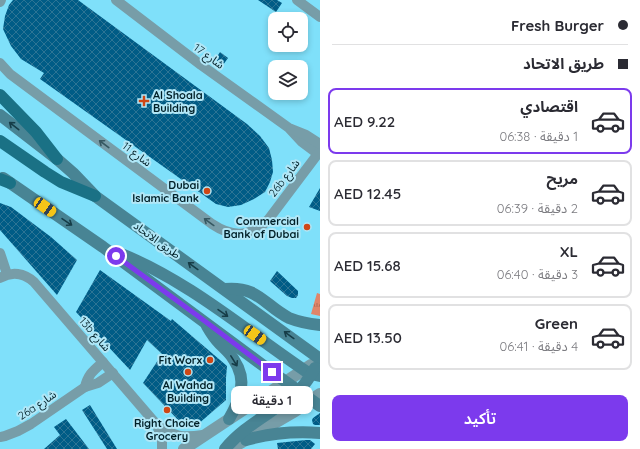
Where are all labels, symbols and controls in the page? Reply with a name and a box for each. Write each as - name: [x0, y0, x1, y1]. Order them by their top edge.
- map controls: [268, 12, 308, 100]
- button: locate: [268, 12, 308, 52]
- text: Fresh Burger: [511, 16, 604, 35]
- street label: شارع 17: [190, 40, 227, 73]
- text: طريق الاتحاد: [523, 54, 604, 73]
- button: layers: [268, 60, 308, 100]
- place label: Al Shoala Building: [153, 88, 203, 115]
- marker: Al Shoala Building: [138, 95, 150, 107]
- text: اقتصادي: [520, 97, 578, 116]
- icon: car: [590, 103, 626, 139]
- text: AED 9.22: [334, 112, 395, 131]
- one-way arrow: [9, 121, 20, 130]
- text: 1 دقيقة · 06:38: [499, 128, 578, 144]
- street label: شارع 11: [119, 139, 155, 170]
- one-way arrow: [99, 140, 110, 148]
- street label: 26b شارع: [265, 156, 304, 200]
- text: مريح: [546, 169, 578, 188]
- icon: car: [590, 175, 626, 211]
- place label: Dubai Islamic Bank: [132, 178, 199, 205]
- text: AED 12.45: [334, 184, 401, 203]
- marker: Dubai Islamic Bank: [202, 186, 212, 196]
- car: [32, 195, 58, 219]
- text: 2 دقيقة · 06:39: [497, 200, 578, 216]
- place label: Commercial Bank of Dubai: [224, 214, 299, 241]
- one-way arrow: [61, 218, 72, 226]
- street label: طريق الاتحاد: [131, 218, 183, 262]
- one-way arrow: [203, 218, 214, 226]
- marker: Commercial Bank of Dubai: [302, 222, 312, 232]
- text: XL: [560, 242, 578, 261]
- route start: [107, 247, 125, 265]
- icon: car: [590, 247, 626, 283]
- text: AED 15.68: [334, 256, 401, 275]
- one-way arrow: [188, 262, 199, 271]
- text: 3 دقيقة · 06:40: [497, 266, 578, 282]
- one-way arrow: [217, 309, 228, 317]
- street label: 13b شارع: [76, 314, 114, 355]
- text: Green: [535, 314, 578, 333]
- icon: car: [590, 319, 626, 355]
- car: [242, 323, 268, 347]
- text: AED 13.50: [334, 328, 402, 347]
- one-way arrow: [283, 331, 294, 339]
- text: 4 دقيقة · 06:41: [500, 338, 578, 354]
- place label: Fit Worx: [158, 353, 203, 367]
- marker: Fit Worx: [205, 355, 215, 365]
- one-way arrow: [230, 355, 238, 367]
- route end: [263, 363, 281, 381]
- marker: Al Wahda Building: [183, 367, 193, 377]
- place label: Al Wahda Building: [163, 378, 213, 405]
- callout: 1 دقيقة: [231, 386, 313, 414]
- street label: 26a شارع: [15, 387, 60, 424]
- text: 1 دقيقة: [252, 392, 292, 408]
- button: تأكيد: [332, 395, 628, 441]
- marker: Right Choice Grocery: [162, 405, 172, 415]
- place label: Right Choice Grocery: [134, 416, 201, 443]

